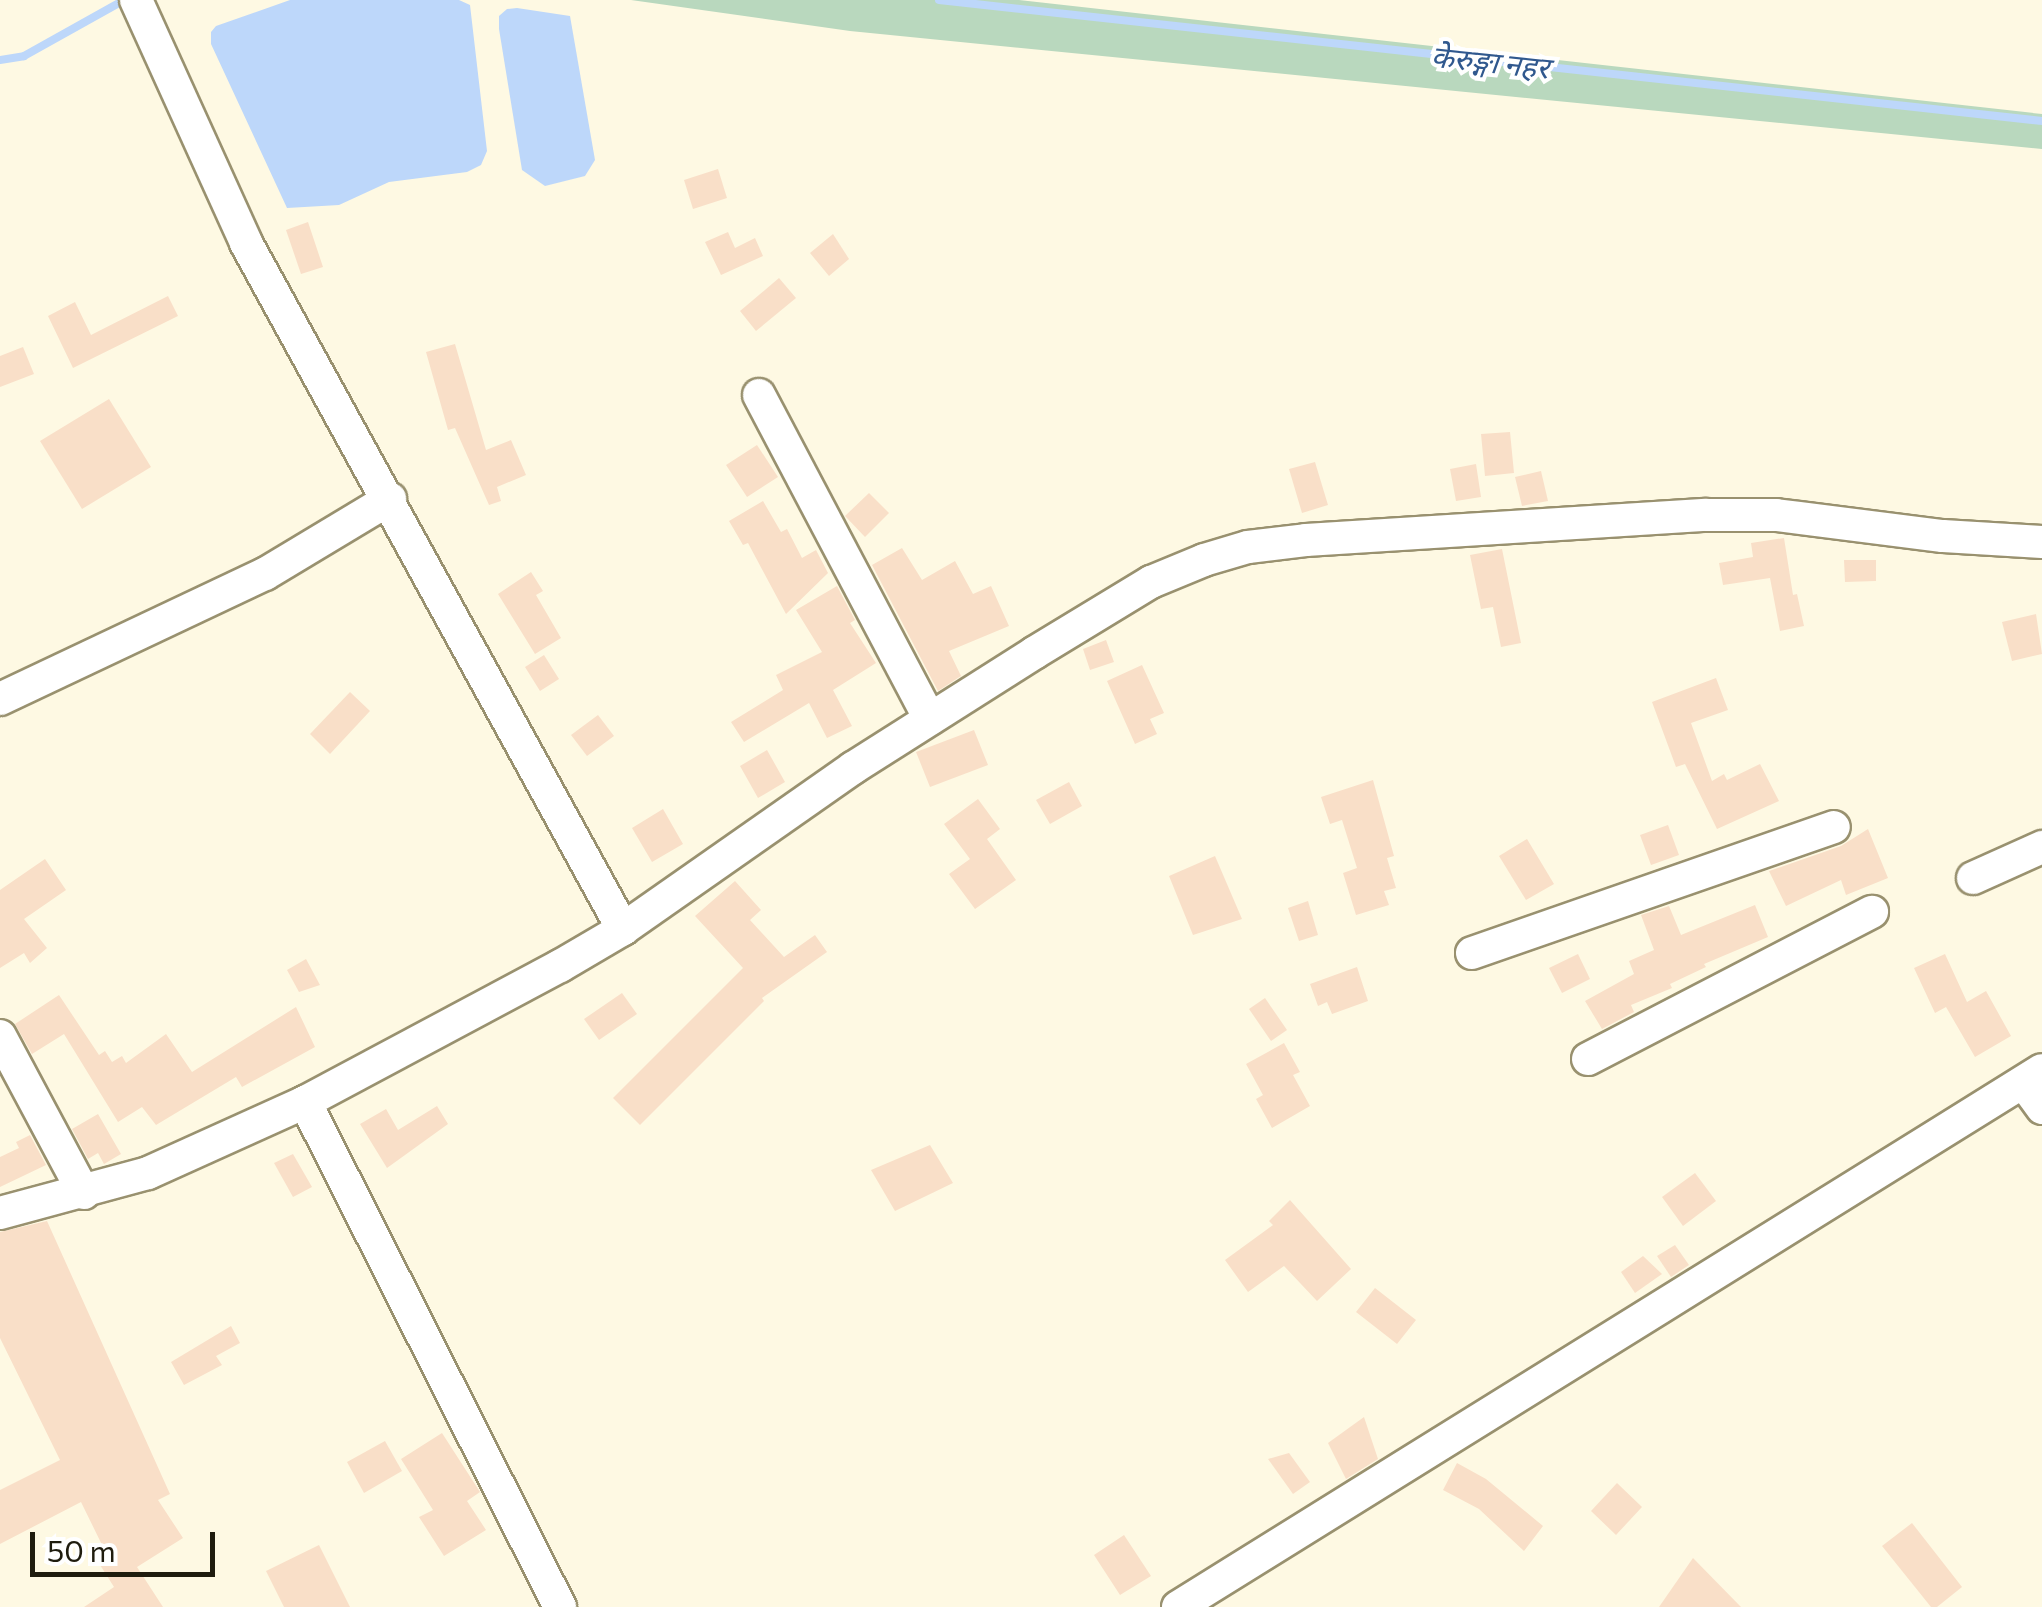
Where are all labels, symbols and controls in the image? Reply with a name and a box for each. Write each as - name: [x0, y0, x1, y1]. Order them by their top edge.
- water label: केेरुङ्गा नहर: [1429, 37, 1551, 85]
- scale bar: [35, 1512, 220, 1574]
- text: 50 m: [47, 1531, 116, 1568]

